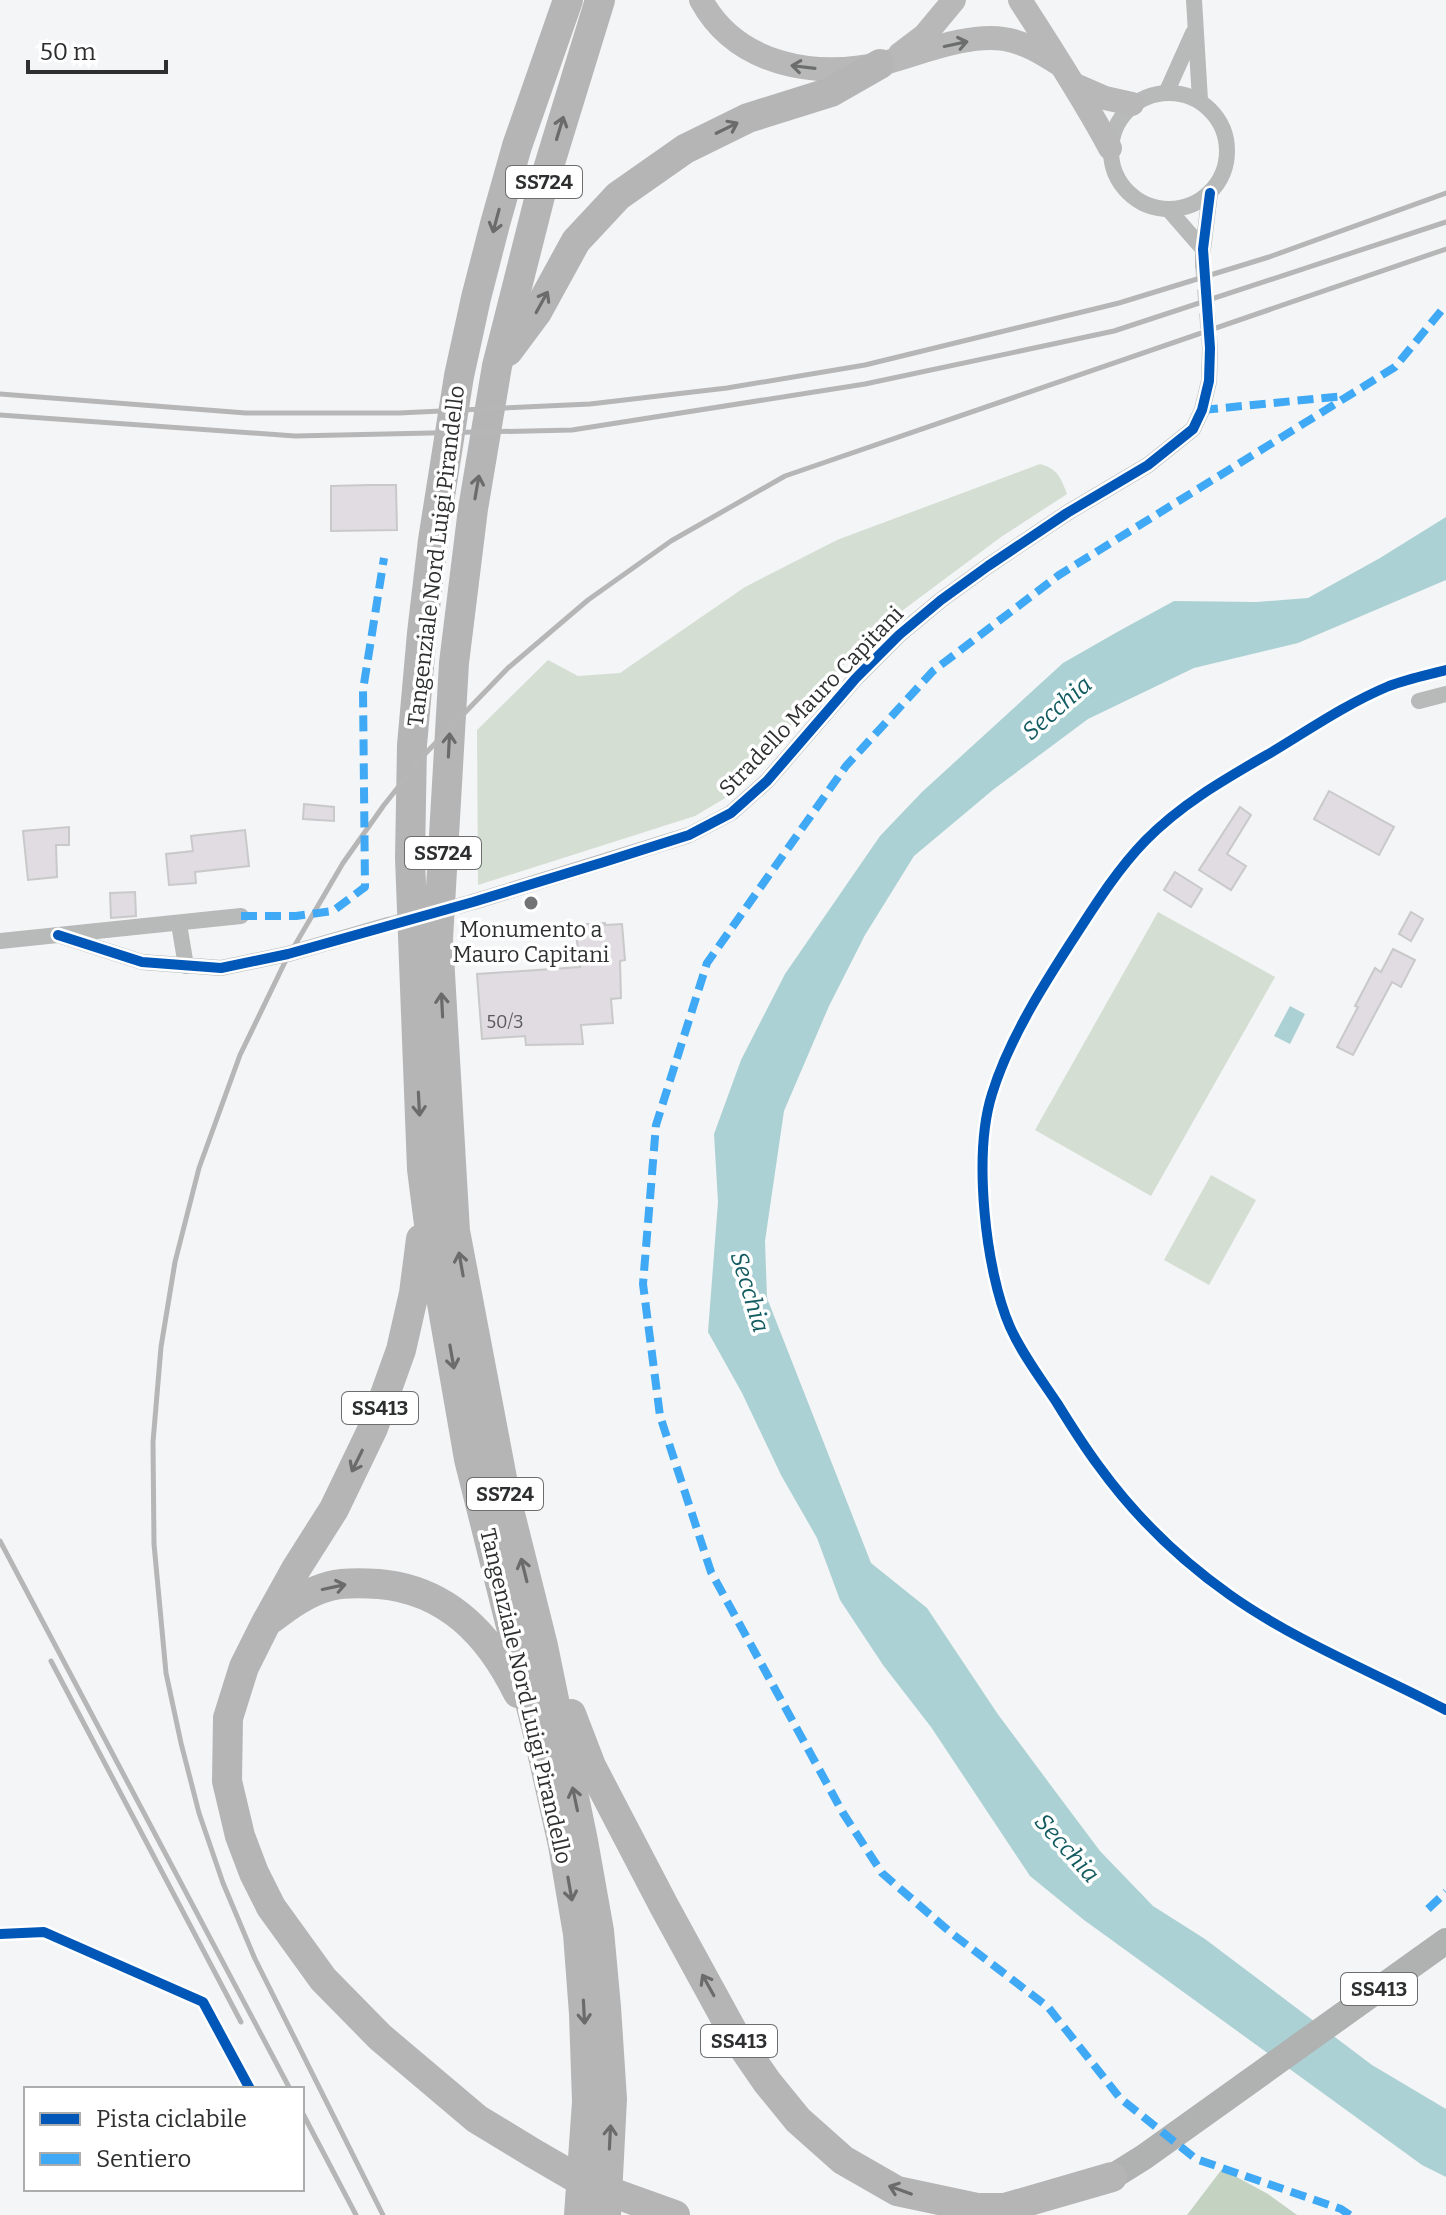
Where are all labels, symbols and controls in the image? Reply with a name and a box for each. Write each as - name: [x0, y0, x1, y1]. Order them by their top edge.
- scale bar: [28, 24, 166, 74]
- one-way arrow: [942, 36, 968, 51]
- text: 50 m: [40, 38, 96, 66]
- one-way arrow: [791, 59, 816, 74]
- one-way arrow: [554, 116, 568, 141]
- one-way arrow: [715, 120, 738, 135]
- road number: SS724: [506, 166, 582, 198]
- one-way arrow: [488, 208, 503, 234]
- one-way arrow: [534, 291, 550, 314]
- street label: Tangenziale Nord Luigi Pirandello: [402, 384, 470, 728]
- one-way arrow: [470, 475, 485, 500]
- street label: Stradello Mauro Capitani: [713, 600, 909, 802]
- water label: Secchia: [1017, 670, 1097, 746]
- one-way arrow: [442, 732, 457, 759]
- road number: SS724: [405, 837, 481, 869]
- marker: Monumento a Mauro Capitani: [522, 894, 540, 912]
- place label: Monumento a Mauro Capitani: [453, 916, 610, 968]
- one-way arrow: [434, 992, 449, 1019]
- house number: 50/3: [486, 1011, 524, 1033]
- one-way arrow: [412, 1090, 427, 1117]
- water label: Secchia: [724, 1248, 776, 1336]
- one-way arrow: [452, 1252, 467, 1277]
- one-way arrow: [445, 1344, 460, 1369]
- road number: SS413: [342, 1392, 418, 1424]
- one-way arrow: [349, 1448, 364, 1472]
- road number: SS724: [467, 1478, 543, 1510]
- street label: Tangenziale Nord Luigi Pirandello: [474, 1526, 578, 1866]
- one-way arrow: [516, 1558, 531, 1584]
- one-way arrow: [320, 1579, 346, 1594]
- one-way arrow: [566, 1787, 581, 1812]
- water label: Secchia: [1029, 1808, 1105, 1888]
- one-way arrow: [563, 1876, 578, 1901]
- road number: SS413: [1341, 1973, 1417, 2005]
- one-way arrow: [699, 1974, 715, 1998]
- one-way arrow: [577, 1998, 592, 2024]
- road number: SS413: [701, 2025, 777, 2057]
- legend: [24, 2087, 304, 2191]
- text: Pista ciclabile: [96, 2105, 247, 2133]
- one-way arrow: [602, 2124, 617, 2151]
- text: Sentiero: [96, 2145, 191, 2173]
- one-way arrow: [889, 2182, 913, 2196]

